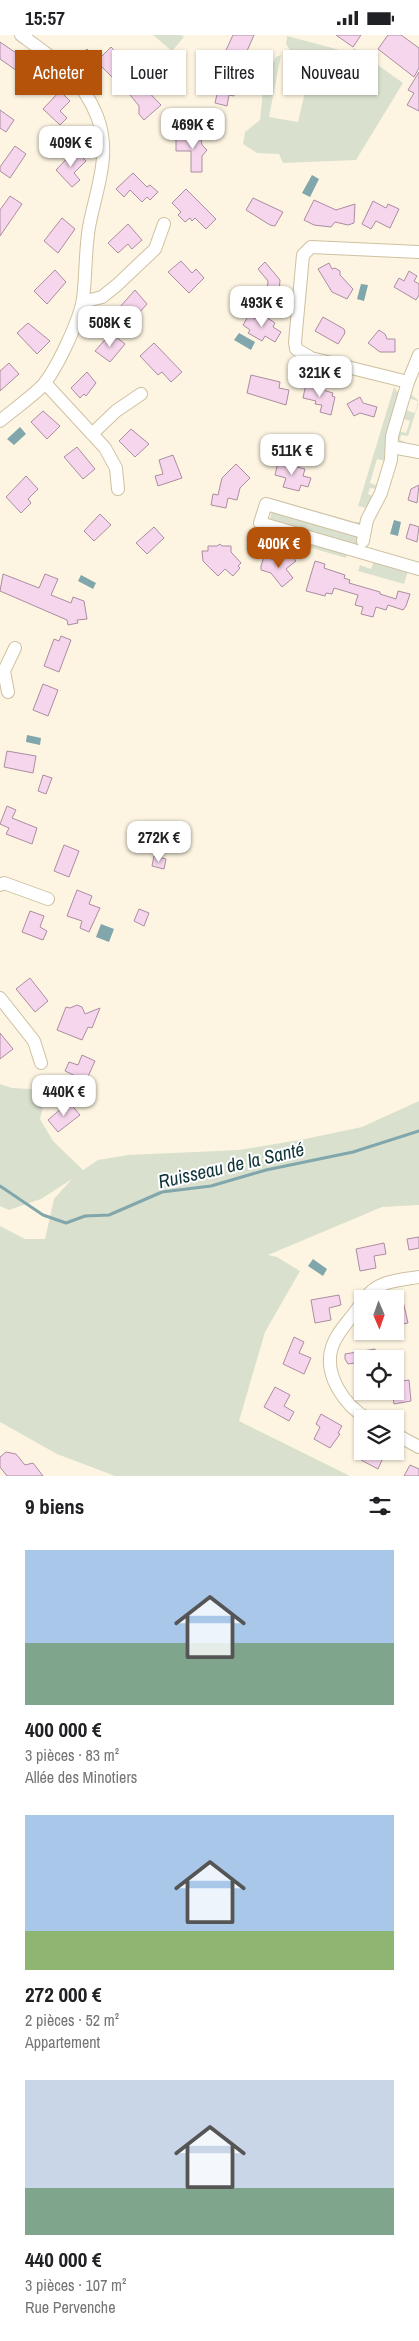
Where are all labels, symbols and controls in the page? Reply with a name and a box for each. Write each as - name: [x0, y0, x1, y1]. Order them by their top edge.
- text: 15:57: [25, 5, 65, 31]
- chip: Acheter: [15, 50, 102, 95]
- chip: Louer: [112, 50, 186, 95]
- chip: Filtres: [196, 50, 273, 95]
- chip: Nouveau: [283, 50, 378, 95]
- pin: 469K €: [152, 107, 234, 150]
- text: 469K €: [172, 113, 214, 135]
- pin: 409K €: [30, 125, 112, 168]
- text: 409K €: [50, 131, 92, 153]
- pin: 493K €: [221, 285, 303, 328]
- text: 493K €: [241, 291, 283, 313]
- pin: 508K €: [69, 305, 151, 348]
- text: 508K €: [89, 311, 131, 333]
- pin: 321K €: [279, 355, 361, 398]
- text: 321K €: [299, 361, 341, 383]
- pin: 511K €: [251, 433, 333, 476]
- text: 511K €: [271, 439, 313, 461]
- pin: 400K €: [238, 527, 320, 569]
- text: 400K €: [258, 532, 300, 554]
- pin: 272K €: [118, 821, 200, 863]
- text: 272K €: [138, 826, 180, 848]
- pin: 440K €: [23, 1075, 105, 1117]
- text: 440K €: [43, 1080, 85, 1102]
- water label: Ruisseau de la Santé: [155, 1136, 307, 1194]
- north arrow: [354, 1290, 404, 1340]
- map controls: [354, 1290, 404, 1460]
- button: locate: [354, 1350, 404, 1400]
- button: layers: [354, 1410, 404, 1460]
- text: 9 biens: [25, 1492, 84, 1521]
- icon: filters: [366, 1492, 394, 1520]
- icon: home: [165, 1582, 255, 1672]
- text: 400 000 €: [25, 1715, 102, 1744]
- text: 3 pièces · 83 m²: [25, 1744, 119, 1766]
- text: Allée des Minotiers: [25, 1766, 137, 1788]
- icon: home: [165, 1847, 255, 1937]
- text: 272 000 €: [25, 1980, 102, 2009]
- text: 2 pièces · 52 m²: [25, 2009, 119, 2031]
- text: Appartement: [25, 2031, 100, 2053]
- icon: home: [165, 2112, 255, 2202]
- text: 440 000 €: [25, 2245, 102, 2274]
- text: 3 pièces · 107 m²: [25, 2274, 126, 2296]
- text: Rue Pervenche: [25, 2296, 115, 2318]

